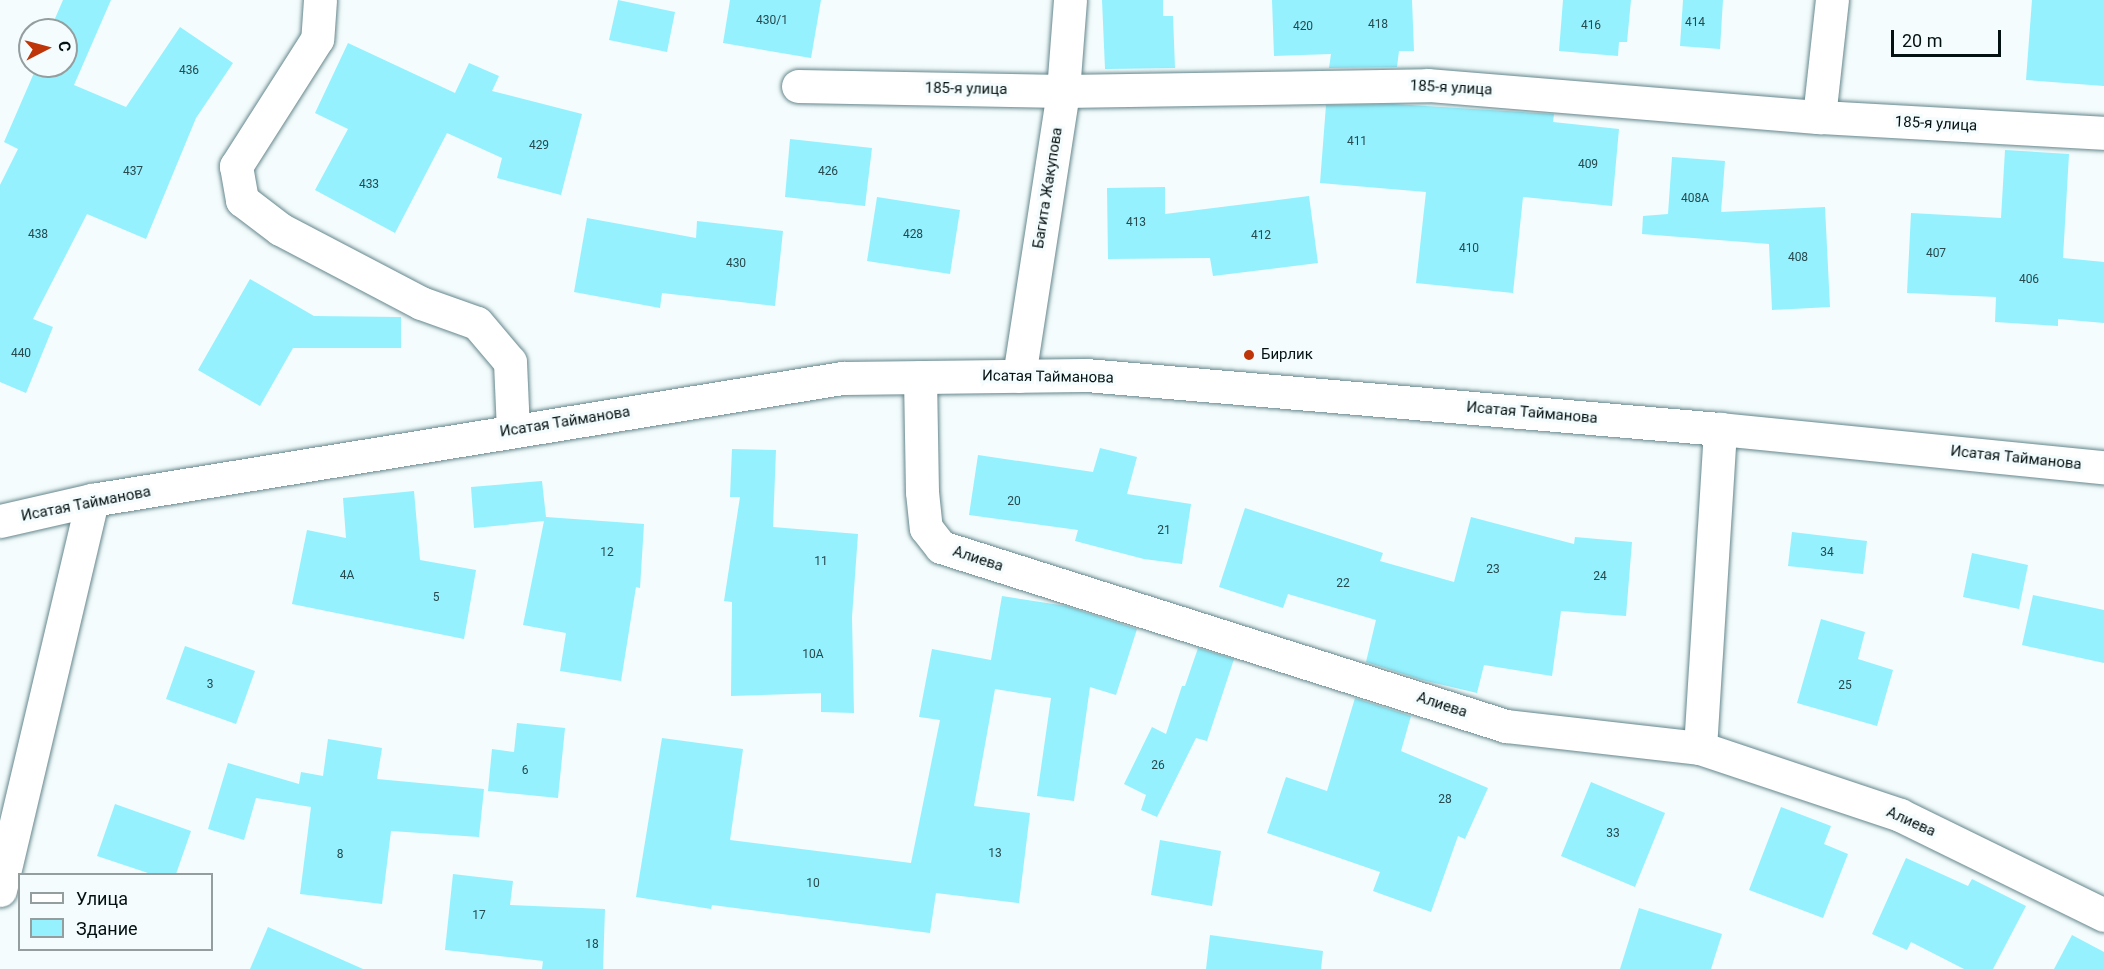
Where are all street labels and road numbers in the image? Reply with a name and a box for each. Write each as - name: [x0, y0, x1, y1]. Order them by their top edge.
- street label: 185-я улица: [1409, 77, 1493, 99]
- street label: 185-я улица: [925, 79, 1007, 99]
- street label: 185-я улица: [1894, 113, 1978, 135]
- street label: Багита Жакупова: [1030, 126, 1066, 250]
- street label: Исатая Тайманова: [982, 367, 1114, 387]
- street label: Исатая Тайманова: [1465, 398, 1599, 428]
- street label: Исатая Тайманова: [498, 403, 632, 441]
- street label: Исатая Тайманова: [1949, 442, 2083, 474]
- street label: Исатая Тайманова: [20, 483, 152, 525]
- street label: Алиева: [951, 542, 1005, 576]
- street label: Алиева: [1415, 688, 1469, 722]
- street label: Алиева: [1884, 803, 1938, 841]

